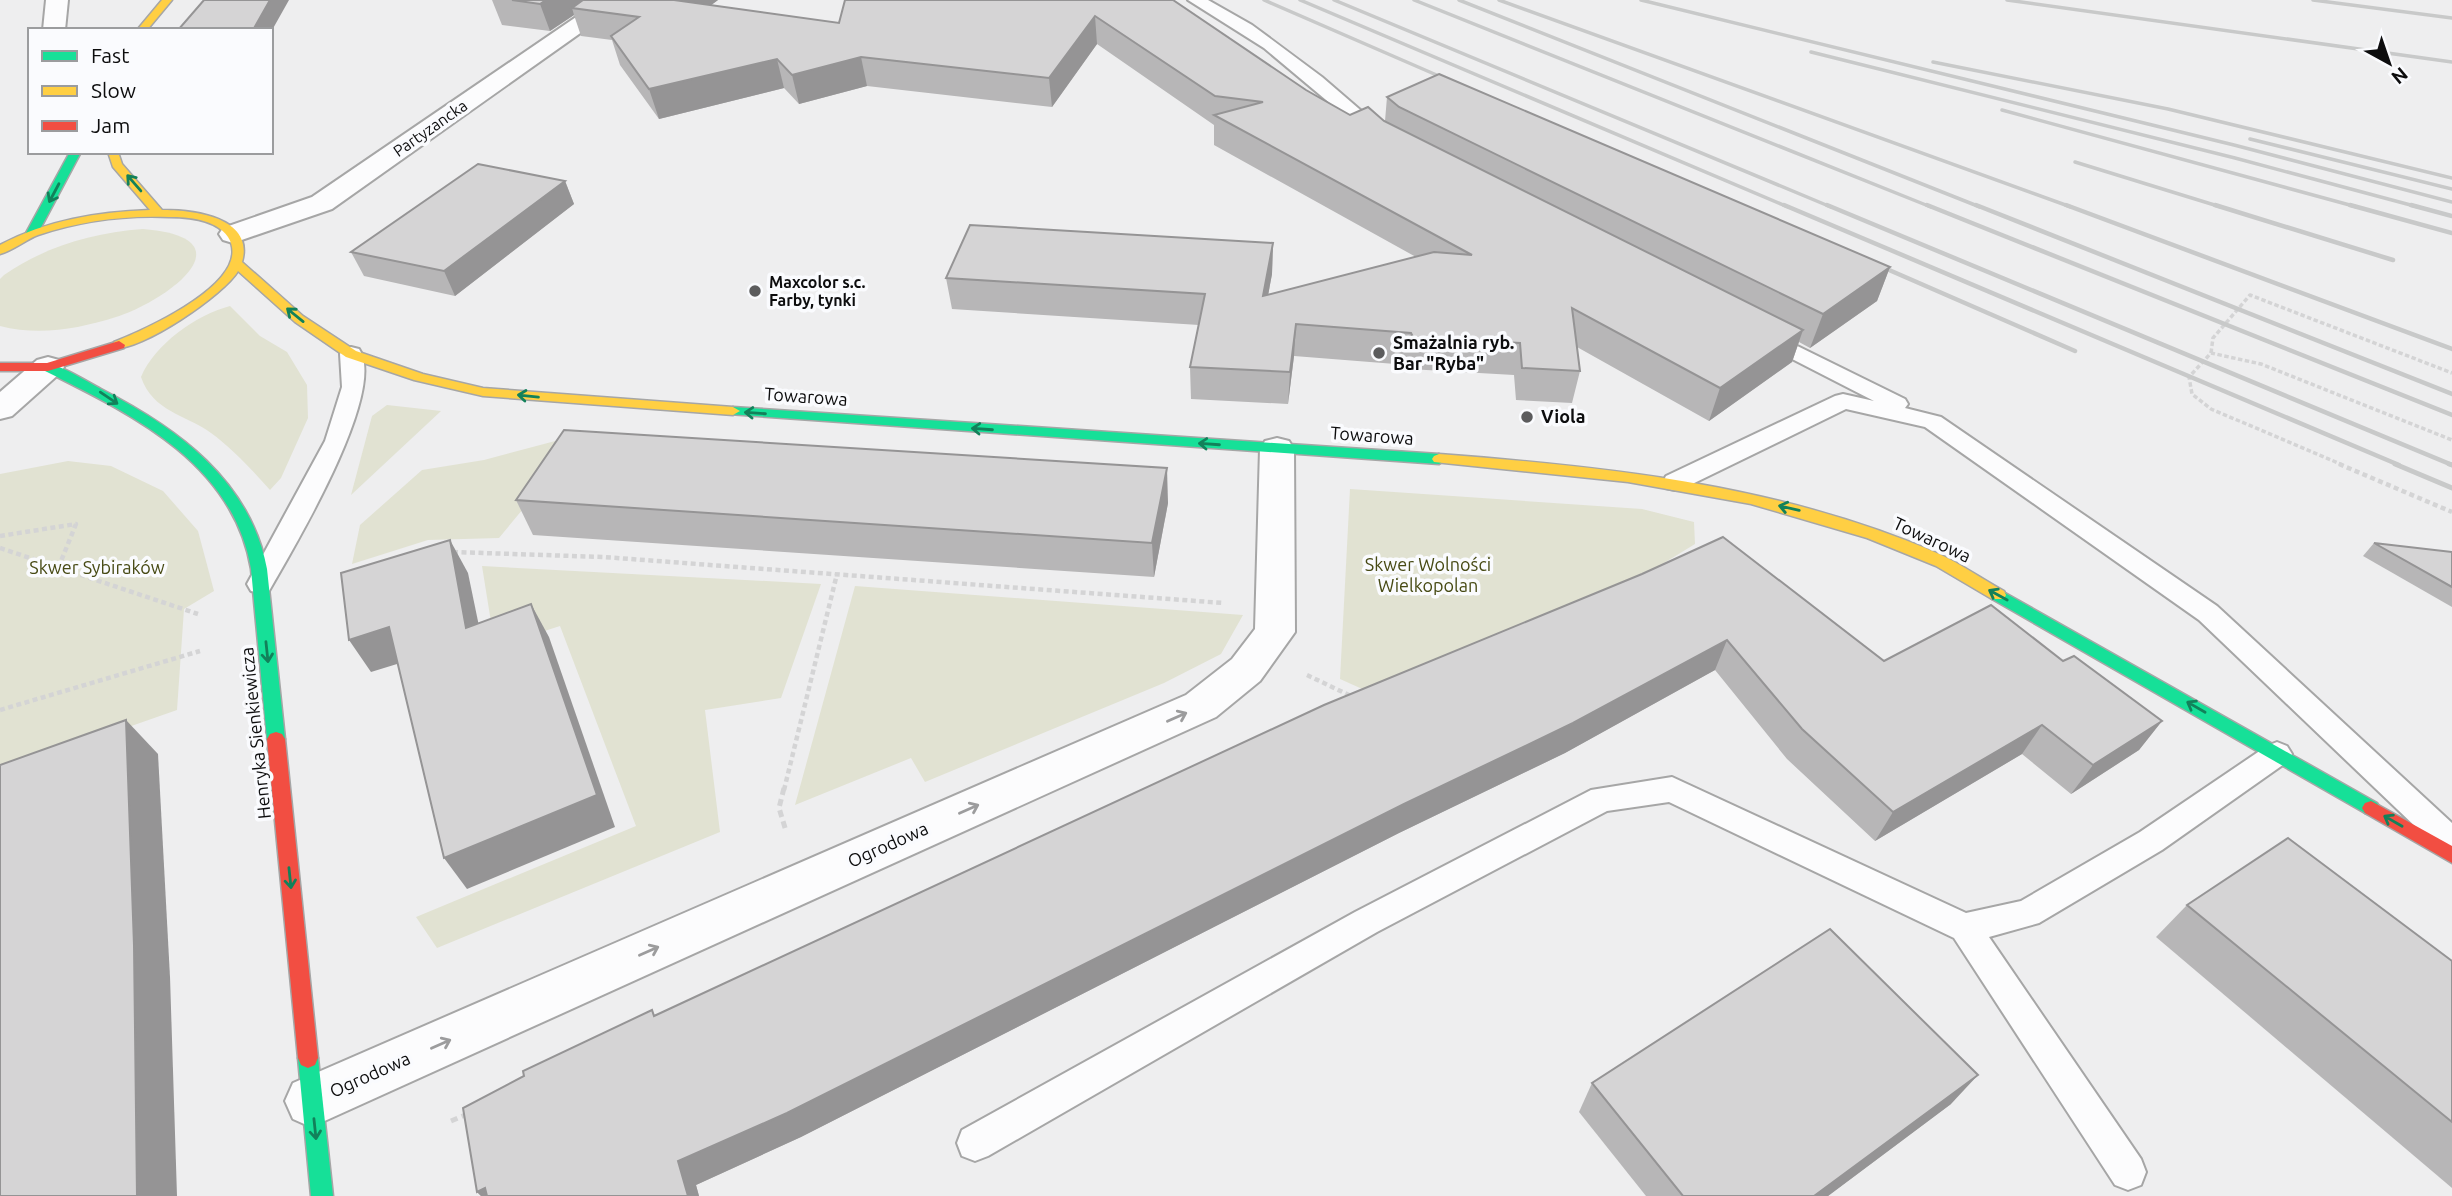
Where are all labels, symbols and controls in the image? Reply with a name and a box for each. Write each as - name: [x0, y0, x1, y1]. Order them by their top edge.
- legend: [28, 28, 273, 154]
- north arrow: [2354, 28, 2424, 98]
- text: Fast: [91, 43, 129, 67]
- text: N: [2387, 63, 2412, 89]
- text: Slow: [91, 78, 136, 102]
- street label: Partyzancka: [390, 96, 470, 160]
- text: Jam: [91, 113, 130, 137]
- one-way arrow: [126, 175, 142, 193]
- one-way arrow: [47, 182, 61, 202]
- place label: Maxcolor s.c. Farby, tynki: [769, 273, 866, 309]
- marker: Maxcolor s.c. Farby, tynki: [747, 283, 763, 299]
- one-way arrow: [286, 307, 304, 323]
- place label: Smażalnia ryb. Bar "Ryba": [1393, 332, 1514, 373]
- marker: Smażalnia ryb. Bar "Ryba": [1371, 345, 1387, 361]
- street label: Towarowa: [764, 383, 848, 409]
- one-way arrow: [517, 389, 540, 402]
- one-way arrow: [99, 391, 118, 405]
- one-way arrow: [744, 406, 767, 419]
- place label: Viola: [1541, 406, 1585, 426]
- marker: Viola: [1519, 409, 1535, 425]
- one-way arrow: [971, 422, 994, 435]
- street label: Towarowa: [1330, 422, 1414, 448]
- one-way arrow: [1198, 438, 1221, 451]
- one-way arrow: [1778, 501, 1801, 514]
- street label: Towarowa: [1890, 512, 1974, 566]
- park label: Skwer Wolności Wielkopolan: [1365, 554, 1491, 595]
- park label: Skwer Sybiraków: [29, 557, 165, 577]
- one-way arrow: [1988, 588, 2009, 601]
- one-way arrow: [261, 640, 274, 663]
- street label: Henryka Sienkiewicza: [236, 646, 274, 820]
- one-way arrow: [2186, 700, 2207, 713]
- one-way arrow: [1166, 710, 1187, 723]
- one-way arrow: [958, 802, 979, 815]
- one-way arrow: [2383, 814, 2404, 827]
- street label: Ogrodowa: [844, 817, 931, 871]
- one-way arrow: [283, 867, 296, 889]
- one-way arrow: [638, 944, 659, 957]
- one-way arrow: [430, 1037, 451, 1050]
- street label: Ogrodowa: [326, 1047, 413, 1101]
- one-way arrow: [308, 1117, 321, 1140]

